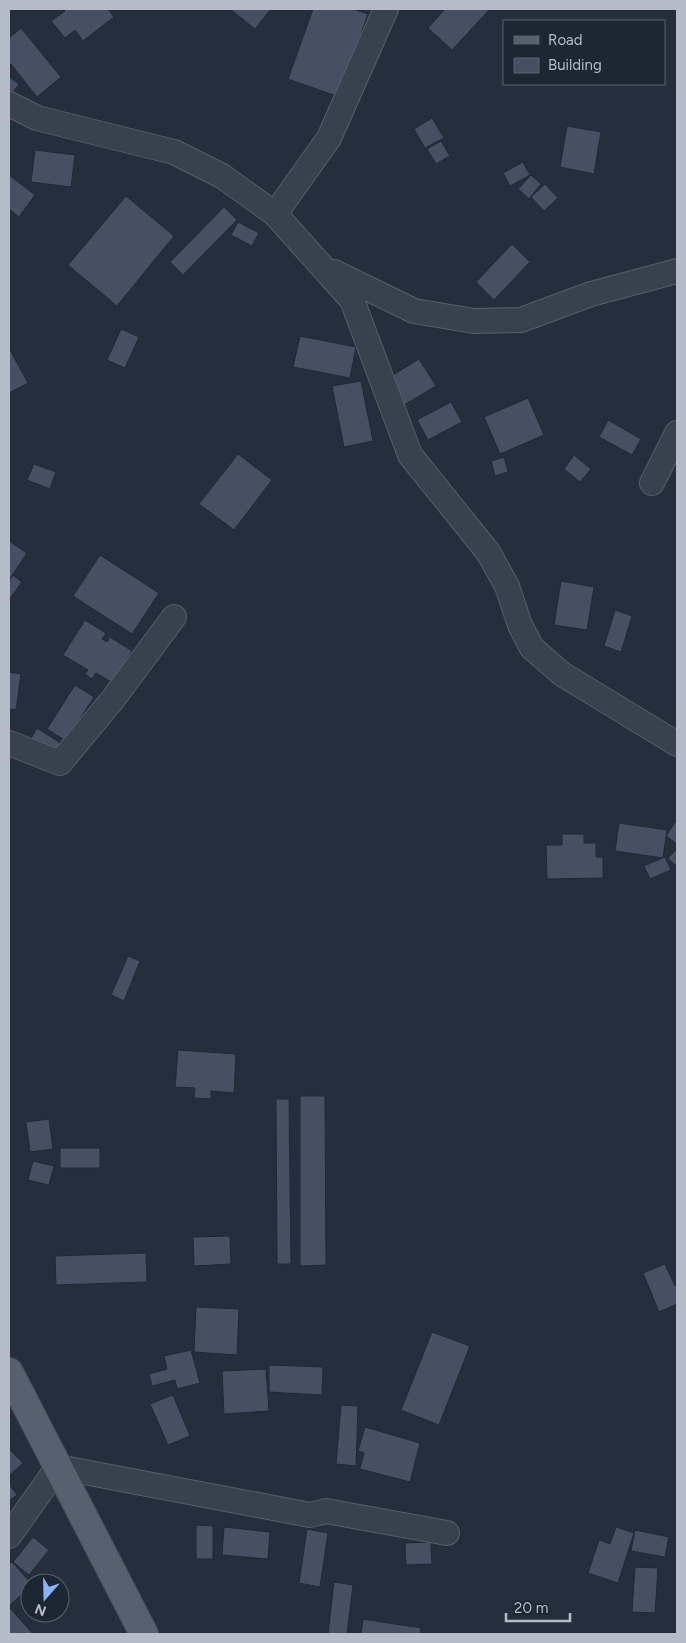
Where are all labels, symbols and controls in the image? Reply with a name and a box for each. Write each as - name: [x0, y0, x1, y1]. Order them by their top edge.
- legend: [503, 20, 666, 85]
- text: Road: [548, 31, 583, 49]
- text: Building: [548, 56, 602, 74]
- north arrow: [20, 1573, 70, 1623]
- scale bar: [506, 1590, 570, 1622]
- text: 20 m: [514, 1599, 548, 1617]
- text: N: [33, 1600, 49, 1620]

